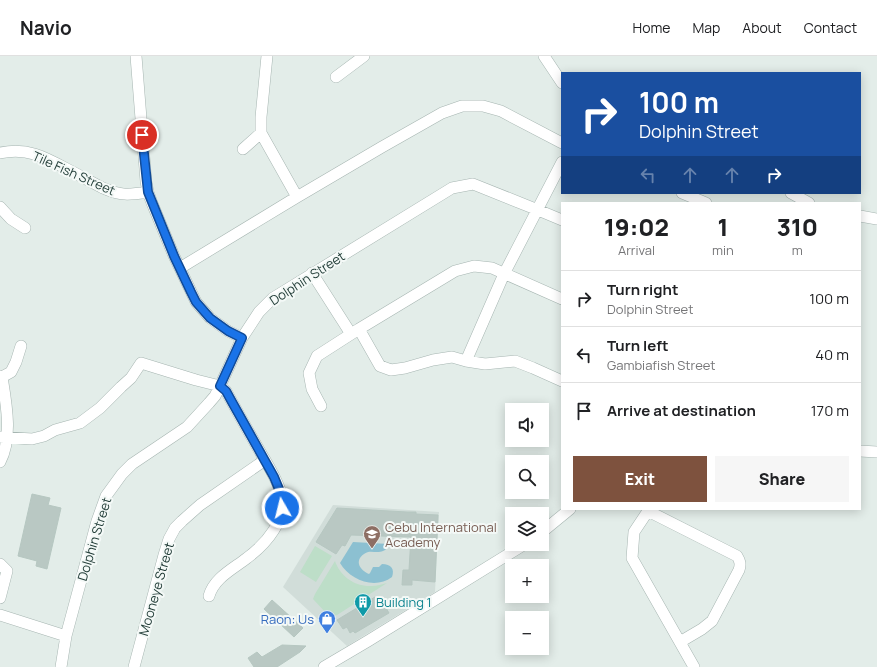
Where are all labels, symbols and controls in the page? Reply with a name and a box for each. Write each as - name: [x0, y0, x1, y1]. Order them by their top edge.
- text: Navio: [20, 15, 72, 41]
- text: Home: [633, 18, 670, 37]
- text: Map: [692, 18, 720, 37]
- text: About: [742, 18, 782, 37]
- text: Contact: [804, 18, 857, 37]
- text: 100 m: [639, 83, 719, 121]
- icon: right: [573, 88, 625, 140]
- pin: [125, 118, 159, 152]
- text: Dolphin Street: [639, 119, 759, 143]
- icon: arrive: [131, 124, 153, 146]
- street label: Tile Fish Street: [30, 147, 118, 199]
- icon: left: [637, 164, 659, 186]
- icon: ahead: [679, 164, 701, 186]
- icon: ahead: [721, 164, 743, 186]
- icon: right: [763, 164, 785, 186]
- text: 19:02: [604, 210, 669, 243]
- text: 1: [717, 210, 728, 243]
- text: 310: [777, 210, 818, 243]
- text: Arrival: [618, 241, 655, 259]
- text: min: [712, 241, 734, 259]
- text: m: [792, 241, 803, 259]
- street label: Dolphin Street: [266, 247, 348, 309]
- text: Turn right: [607, 279, 678, 300]
- icon: right: [573, 288, 595, 310]
- text: 100 m: [809, 288, 849, 309]
- text: Dolphin Street: [607, 300, 693, 318]
- text: Turn left: [607, 335, 669, 356]
- icon: left: [573, 344, 595, 366]
- text: 40 m: [815, 344, 849, 365]
- text: Gambiafish Street: [607, 356, 716, 374]
- icon: arrive: [573, 400, 595, 422]
- text: Arrive at destination: [607, 400, 756, 421]
- text: 170 m: [811, 400, 849, 421]
- map controls: [505, 403, 549, 655]
- button: sound: [505, 403, 549, 447]
- button: search: [505, 455, 549, 499]
- button: Exit: [573, 456, 707, 502]
- button: Share: [715, 456, 849, 502]
- position arrow: [261, 487, 303, 529]
- street label: Dolphin Street: [73, 495, 115, 583]
- button: layers: [505, 507, 549, 551]
- place label: Cebu International Academy: [385, 518, 497, 551]
- school or university icon: Cebu International Academy: [362, 524, 382, 549]
- street label: Mooneye Street: [134, 540, 178, 638]
- button: +: [505, 559, 549, 603]
- building icon: Building 1: [353, 592, 373, 617]
- place label: Building 1: [376, 593, 432, 611]
- shop icon: Raon: Us: [317, 609, 337, 634]
- place label: Raon: Us: [261, 610, 314, 628]
- button: −: [505, 611, 549, 655]

